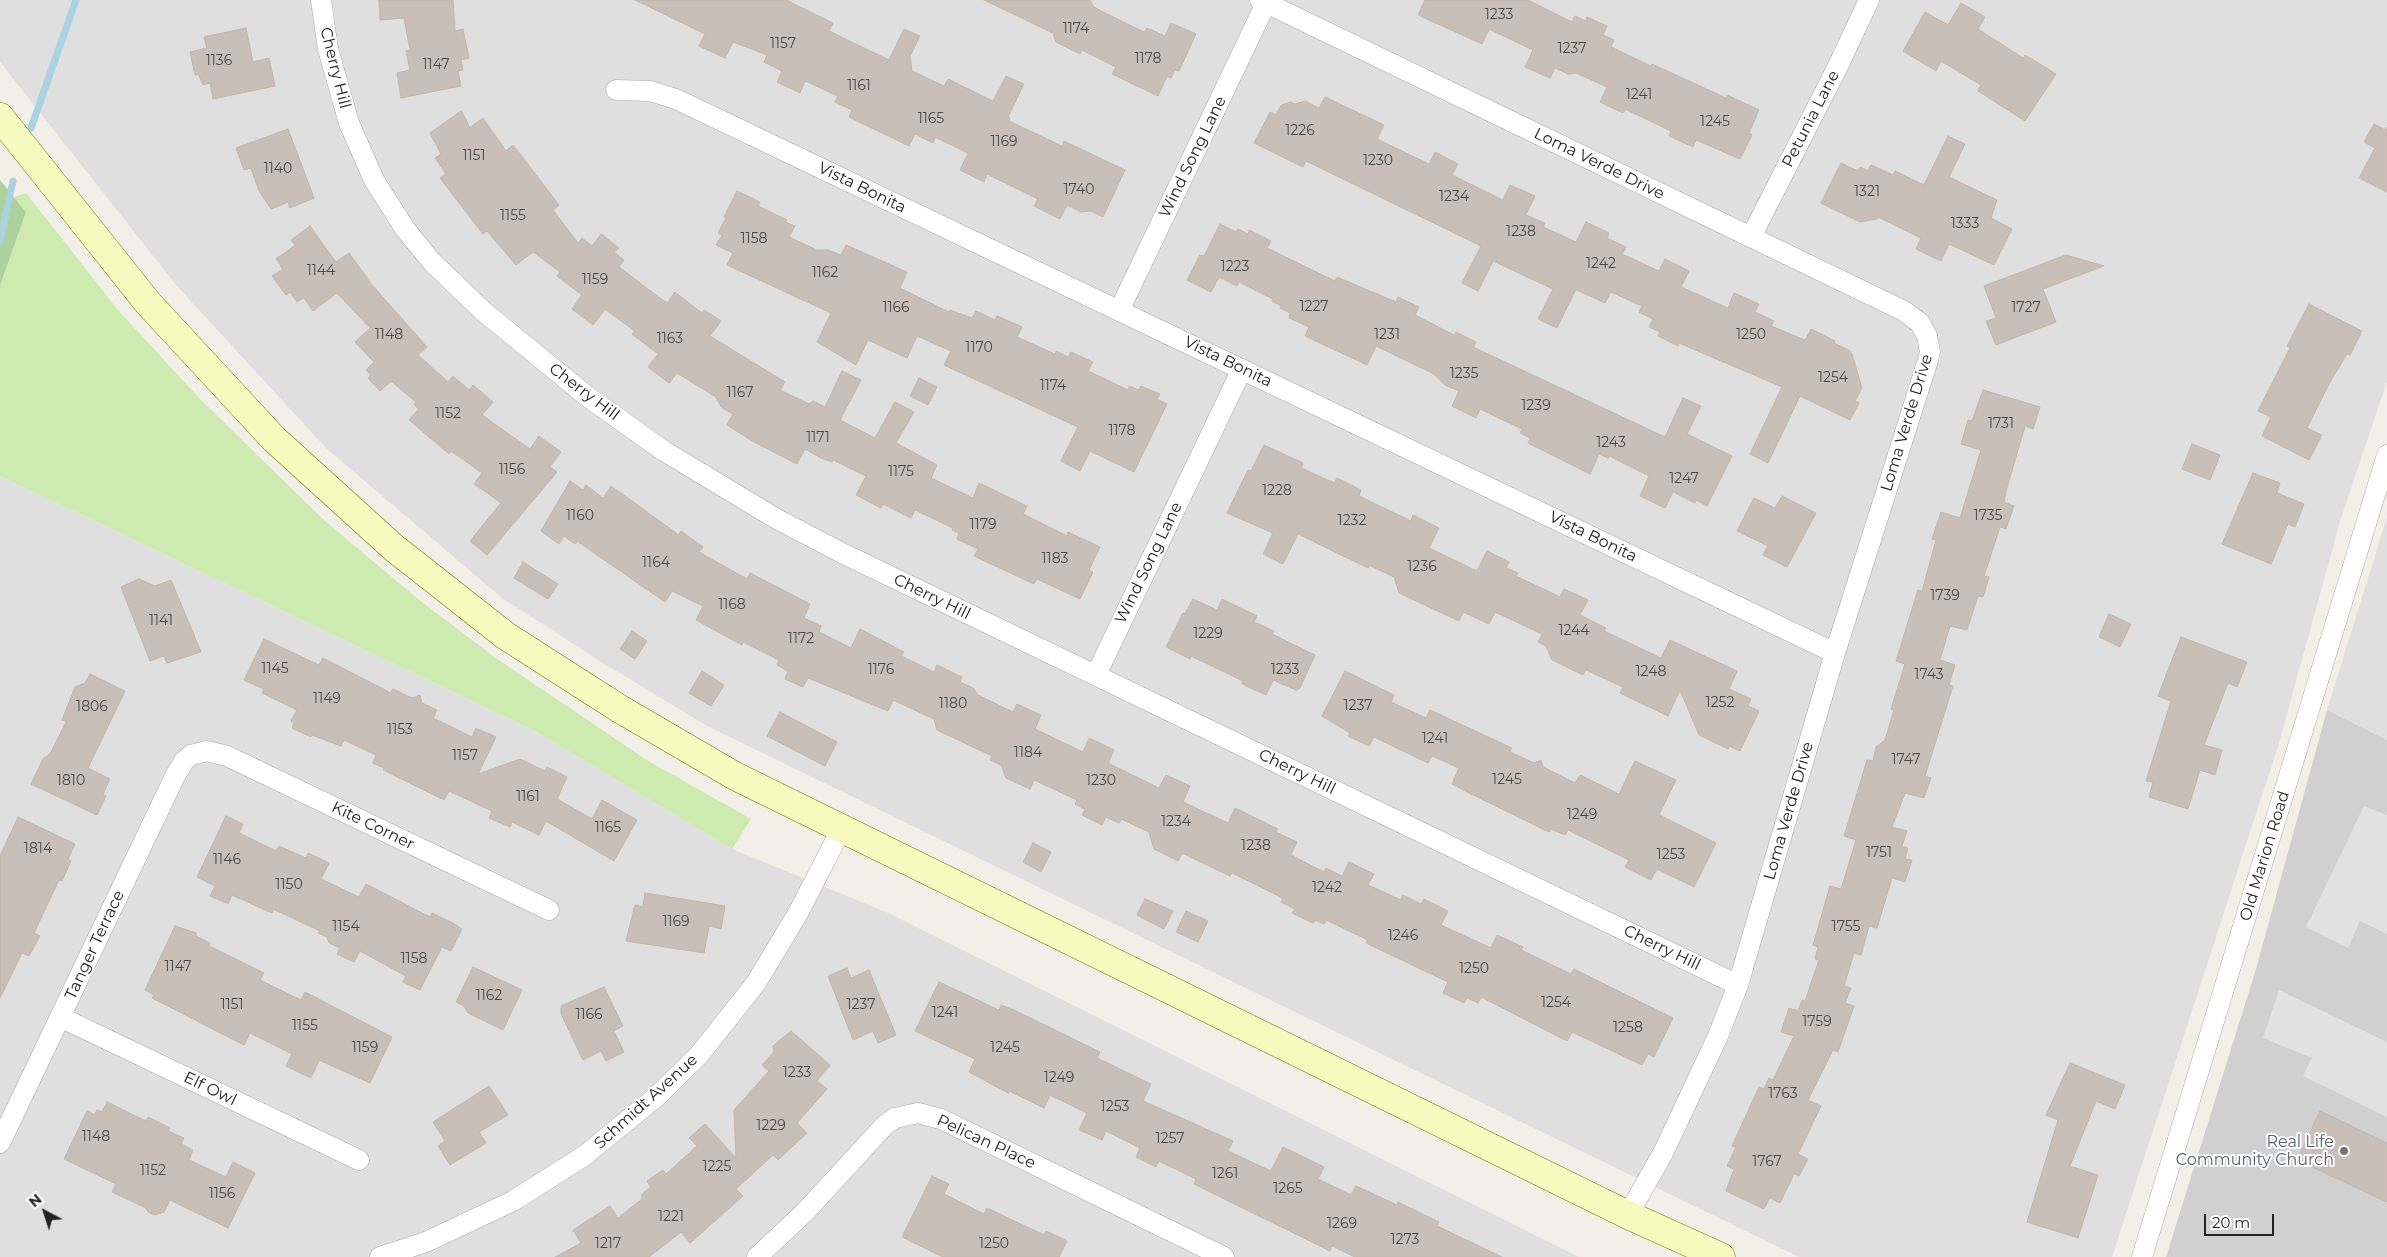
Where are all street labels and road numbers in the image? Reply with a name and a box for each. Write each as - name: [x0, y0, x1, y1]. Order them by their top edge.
- street label: Cherry Hill: [316, 25, 354, 111]
- street label: Petunia Lane: [1778, 67, 1844, 171]
- street label: Wind Song Lane: [1155, 93, 1231, 221]
- street label: Loma Verde Drive: [1531, 124, 1667, 204]
- street label: Vista Bonita: [815, 158, 909, 218]
- street label: Vista Bonita: [1181, 332, 1275, 392]
- street label: Loma Verde Drive: [1877, 352, 1937, 494]
- street label: Cherry Hill: [545, 359, 623, 425]
- street label: Wind Song Lane: [1111, 499, 1187, 627]
- street label: Vista Bonita: [1546, 507, 1640, 567]
- street label: Cherry Hill: [890, 570, 974, 624]
- street label: Loma Verde Drive: [1760, 740, 1818, 882]
- street label: Cherry Hill: [1255, 745, 1339, 799]
- street label: Old Marion Road: [2236, 789, 2294, 923]
- street label: Kite Corner: [328, 798, 418, 854]
- street label: Tanger Terrace: [61, 887, 129, 1003]
- street label: Cherry Hill: [1620, 921, 1704, 975]
- street label: Schmidt Avenue: [590, 1051, 702, 1153]
- street label: Elf Owl: [180, 1068, 240, 1110]
- street label: Pelican Place: [934, 1111, 1038, 1173]

